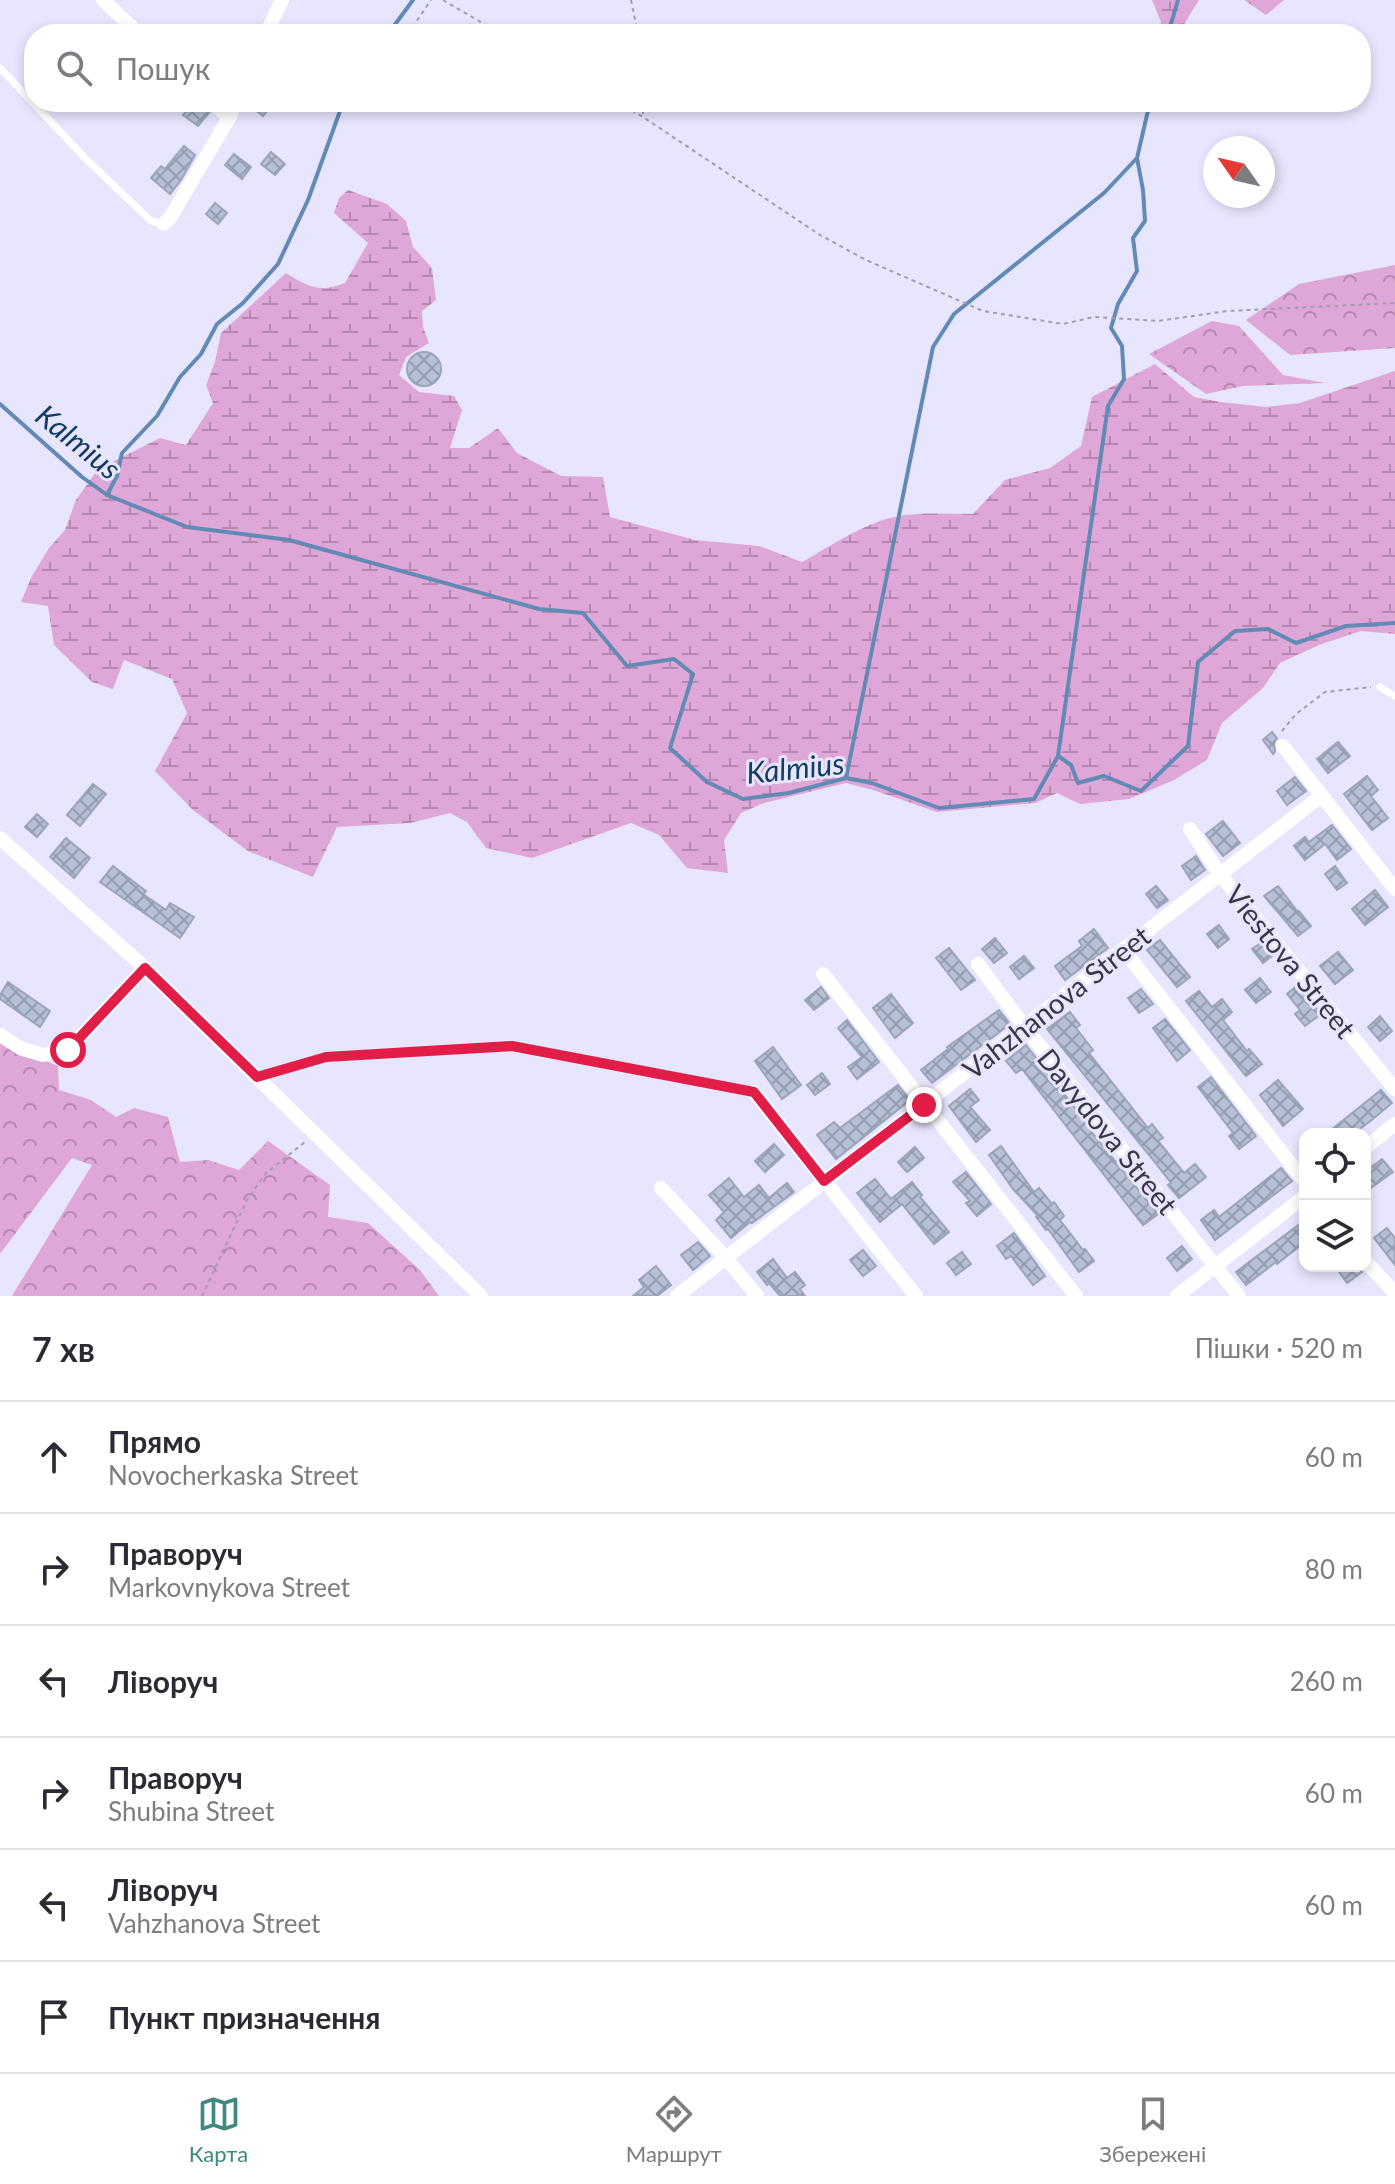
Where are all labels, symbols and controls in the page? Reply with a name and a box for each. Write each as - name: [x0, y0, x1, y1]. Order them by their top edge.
- search box: [24, 24, 1371, 112]
- icon: search: [52, 46, 96, 90]
- text: Пошук: [116, 50, 210, 86]
- north arrow: [1203, 136, 1275, 208]
- water label: Kalmius: [29, 396, 129, 486]
- water label: Kalmius: [744, 744, 846, 790]
- street label: Viestova Street: [1219, 878, 1363, 1044]
- street label: Vahzhanova Street: [955, 918, 1157, 1086]
- route start: [50, 1032, 86, 1068]
- street label: Davydova Street: [1031, 1041, 1185, 1221]
- route end: [906, 1087, 942, 1123]
- map controls: [1299, 1128, 1371, 1272]
- button: locate: [1299, 1128, 1371, 1200]
- button: layers: [1299, 1200, 1371, 1272]
- text: 7 хв: [32, 1328, 95, 1369]
- text: Пішки · 520 m: [1195, 1332, 1363, 1364]
- text: Прямо: [108, 1423, 201, 1459]
- icon: ahead: [32, 1435, 76, 1479]
- text: 60 m: [1305, 1441, 1363, 1473]
- text: Novocherkaska Street: [108, 1459, 358, 1491]
- text: Праворуч: [108, 1535, 243, 1571]
- icon: right: [32, 1547, 76, 1591]
- text: 80 m: [1305, 1553, 1363, 1585]
- text: Markovnykova Street: [108, 1571, 350, 1603]
- icon: left: [32, 1659, 76, 1703]
- text: Ліворуч: [108, 1663, 218, 1699]
- text: 260 m: [1290, 1665, 1363, 1697]
- text: Праворуч: [108, 1759, 243, 1795]
- icon: right: [32, 1771, 76, 1815]
- text: 60 m: [1305, 1777, 1363, 1809]
- text: Shubina Street: [108, 1795, 274, 1827]
- text: Ліворуч: [108, 1871, 218, 1907]
- icon: left: [32, 1883, 76, 1927]
- text: 60 m: [1305, 1889, 1363, 1921]
- text: Vahzhanova Street: [108, 1907, 320, 1939]
- icon: arrive: [32, 1995, 76, 2039]
- text: Пункт призначення: [108, 1999, 381, 2035]
- tab: Карта: [189, 2092, 248, 2167]
- tab: Маршрут: [626, 2092, 722, 2167]
- tab: Збережені: [1099, 2092, 1206, 2167]

